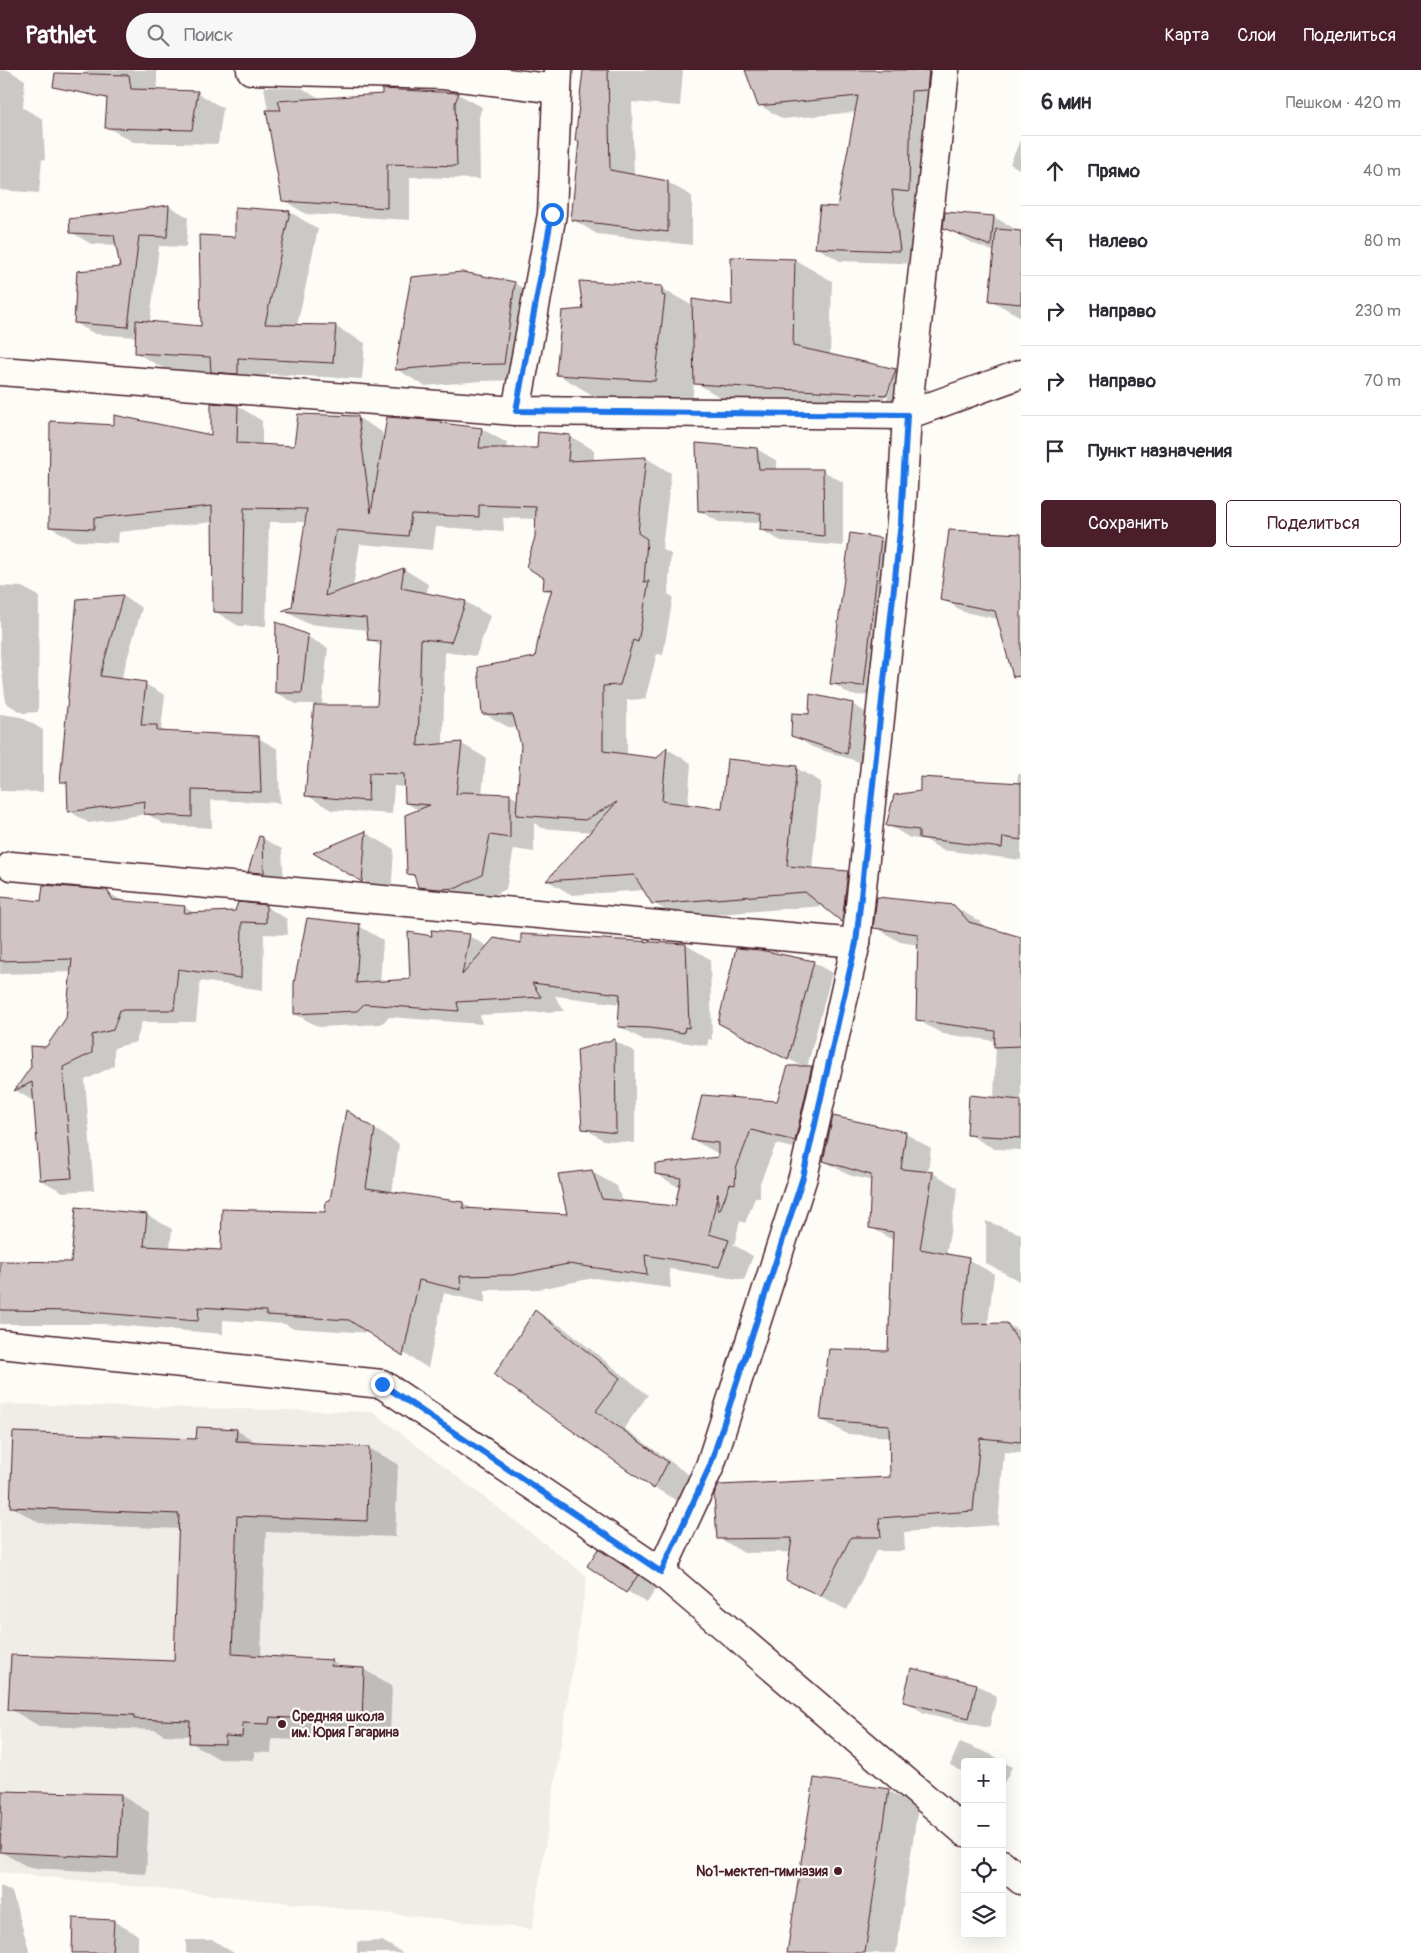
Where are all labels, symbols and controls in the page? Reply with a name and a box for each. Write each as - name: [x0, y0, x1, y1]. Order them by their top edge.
- search box: [126, 13, 476, 58]
- text: Pathlet: [25, 21, 96, 50]
- icon: search: [144, 21, 172, 49]
- text: Поиск: [184, 23, 233, 47]
- text: Карта: [1165, 24, 1209, 47]
- text: Слои: [1237, 24, 1275, 47]
- text: Поделиться: [1303, 24, 1396, 47]
- text: 6 мин: [1041, 89, 1091, 116]
- text: Пешком · 420 m: [1286, 93, 1401, 113]
- icon: ahead: [1041, 157, 1069, 185]
- text: Прямо: [1088, 159, 1140, 183]
- text: 40 m: [1363, 161, 1401, 181]
- route start: [541, 203, 564, 226]
- icon: left: [1041, 227, 1069, 255]
- text: Налево: [1088, 229, 1148, 253]
- text: 80 m: [1364, 231, 1401, 251]
- icon: right: [1041, 297, 1069, 325]
- text: Направо: [1088, 299, 1156, 323]
- text: 230 m: [1355, 301, 1401, 321]
- icon: right: [1041, 367, 1069, 395]
- text: Направо: [1088, 369, 1156, 393]
- text: 70 m: [1364, 371, 1401, 391]
- icon: arrive: [1041, 437, 1069, 465]
- text: Пункт назначения: [1088, 439, 1232, 463]
- button: Сохранить: [1041, 500, 1216, 547]
- button: Поделиться: [1226, 500, 1401, 547]
- route end: [371, 1373, 394, 1396]
- place label: Средняя школа им. Юрия Гагарина: [291, 1708, 399, 1741]
- marker: Средняя школа им. Юрия Гагарина: [276, 1718, 288, 1730]
- map controls: [961, 1758, 1006, 1938]
- button: +: [961, 1758, 1006, 1803]
- button: −: [961, 1803, 1006, 1848]
- button: locate: [961, 1848, 1006, 1893]
- place label: №1-мектеп-гимназия: [696, 1863, 828, 1880]
- marker: №1-мектеп-гимназия: [832, 1865, 844, 1877]
- button: layers: [961, 1893, 1006, 1938]

